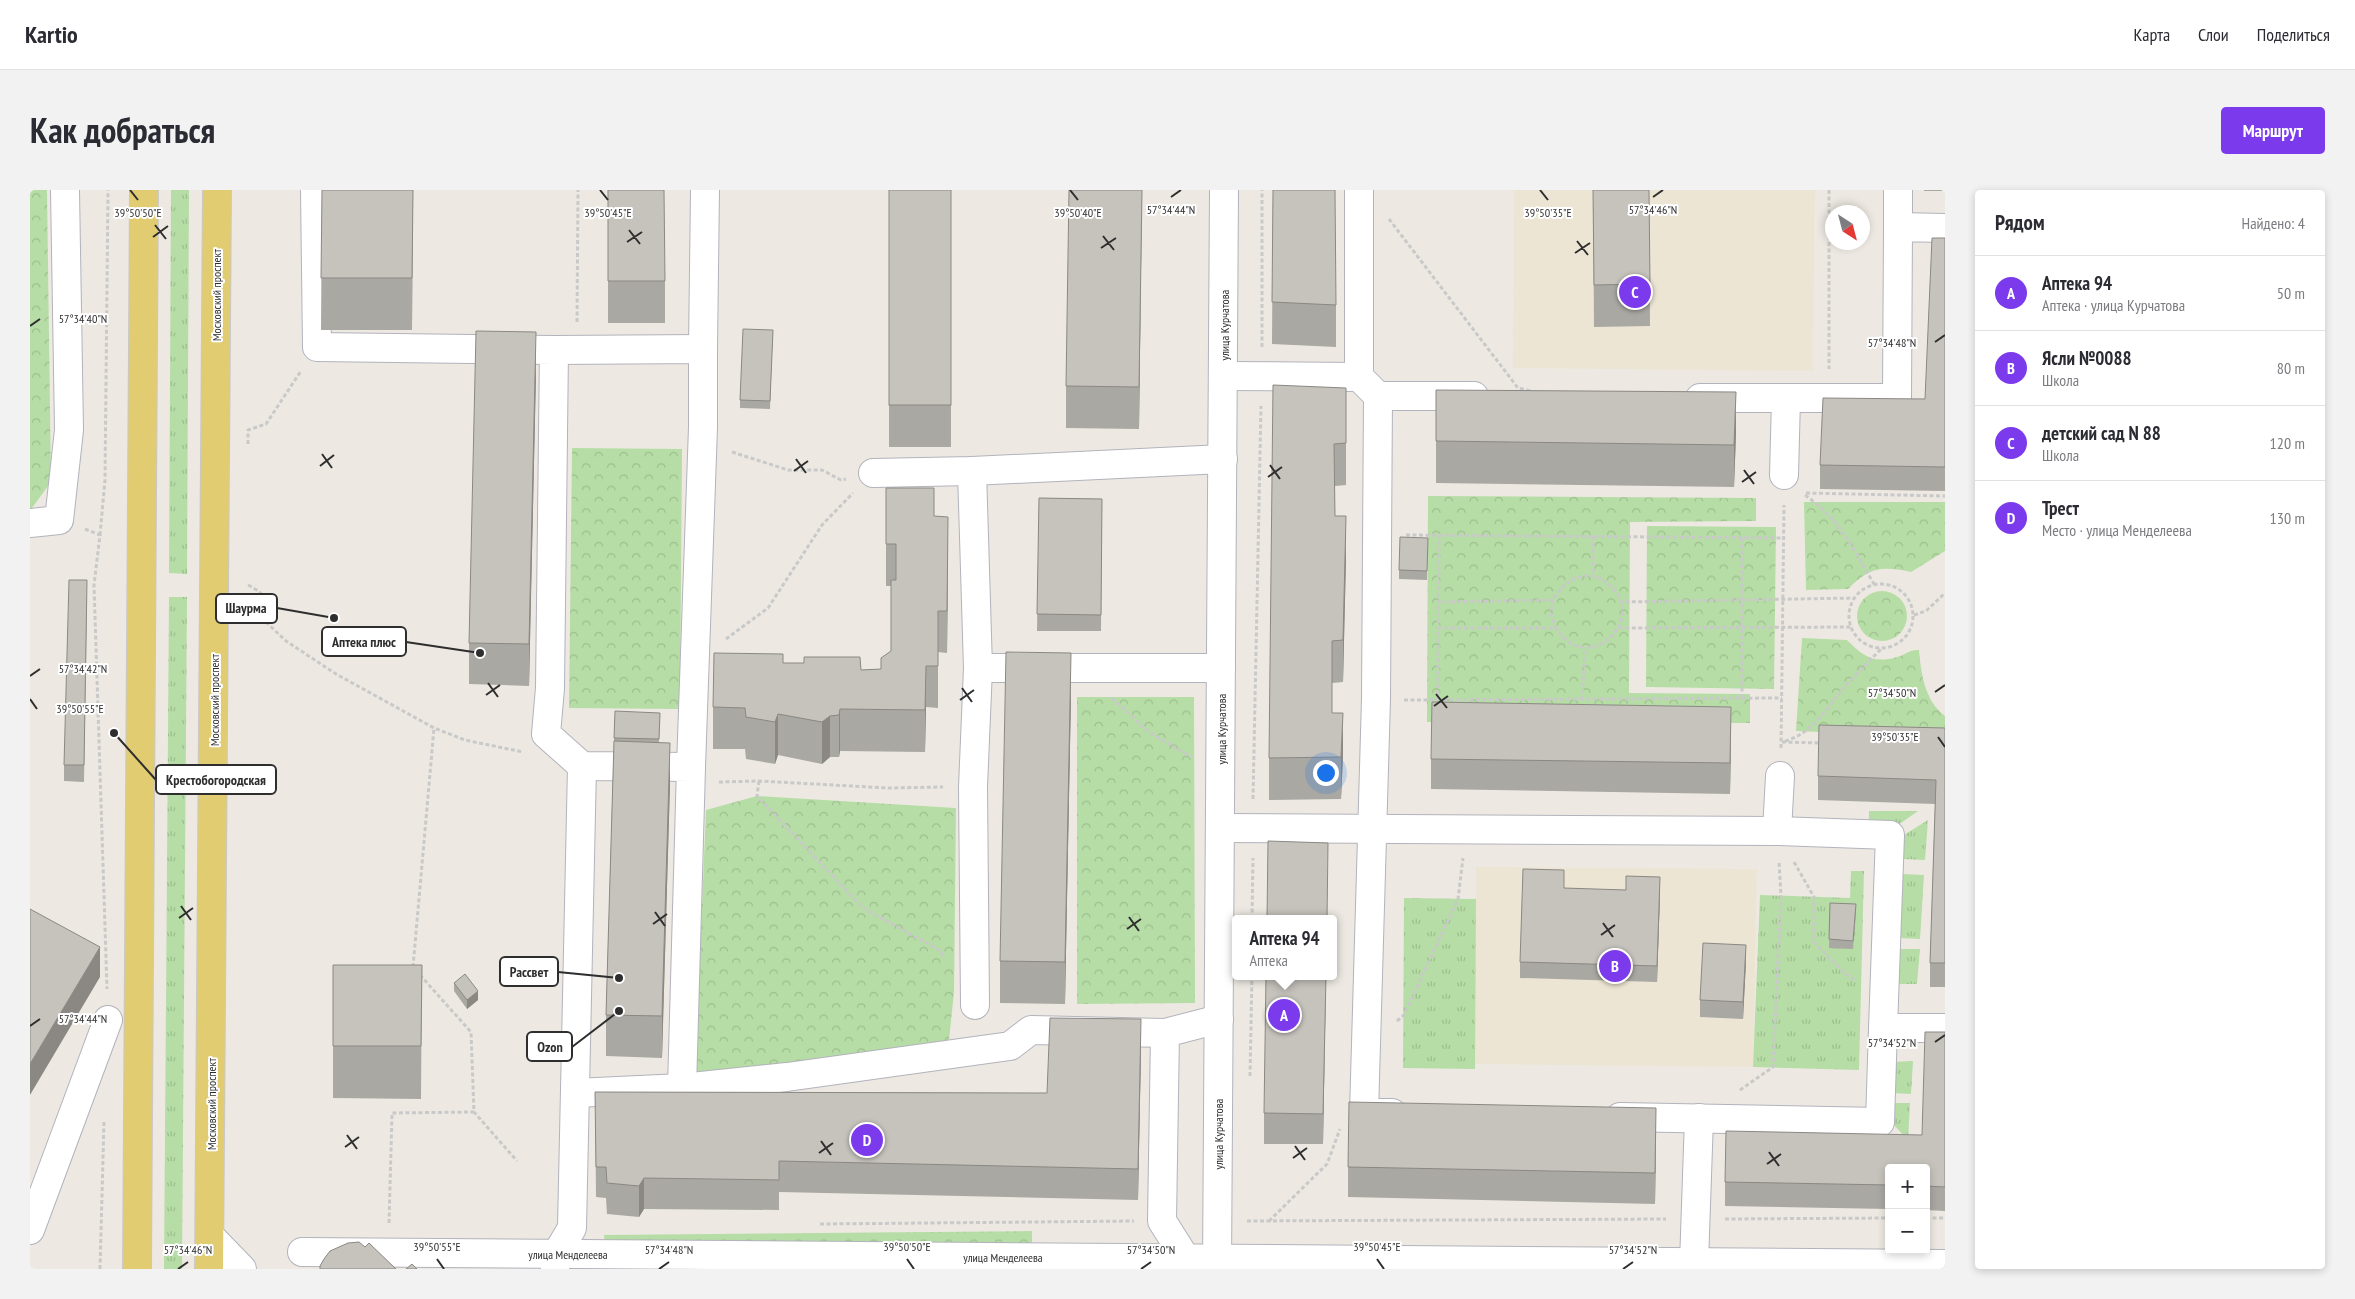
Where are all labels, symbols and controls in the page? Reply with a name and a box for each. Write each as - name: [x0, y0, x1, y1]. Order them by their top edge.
- text: Kartio: [25, 19, 78, 50]
- text: Карта: [2133, 23, 2170, 46]
- text: Слои: [2198, 23, 2229, 46]
- text: Поделиться: [2257, 23, 2330, 46]
- text: Как добраться: [30, 107, 215, 153]
- button: Маршрут: [2221, 107, 2325, 154]
- text: 57°34'44"N: [1147, 202, 1195, 217]
- text: 57°34'46"N: [1629, 202, 1677, 217]
- text: 39°50'50"E: [114, 205, 162, 220]
- text: 39°50'45"E: [584, 205, 632, 220]
- text: 39°50'40"E: [1054, 205, 1102, 220]
- text: 39°50'35"E: [1524, 205, 1572, 220]
- north arrow: [1825, 205, 1870, 250]
- text: Рядом: [1995, 209, 2045, 236]
- text: Найдено: 4: [2242, 213, 2305, 233]
- street label: Московский проспект: [209, 249, 224, 341]
- text: Аптека 94: [2042, 271, 2112, 295]
- pin: C: [1619, 273, 1651, 311]
- text: A: [2007, 283, 2015, 303]
- text: 50 m: [2277, 283, 2305, 303]
- street label: улица Курчатова: [1217, 289, 1232, 360]
- text: Аптека · улица Курчатова: [2042, 295, 2185, 315]
- text: 57°34'40"N: [59, 311, 107, 326]
- text: 57°34'48"N: [1868, 335, 1916, 350]
- text: Ясли №0088: [2042, 346, 2132, 370]
- text: B: [2007, 358, 2015, 378]
- text: 80 m: [2277, 358, 2305, 378]
- text: Школа: [2042, 370, 2079, 390]
- text: детский сад N 88: [2042, 421, 2161, 445]
- text: C: [2007, 433, 2015, 453]
- text: 120 m: [2270, 433, 2305, 453]
- text: Школа: [2042, 445, 2079, 465]
- text: Трест: [2042, 496, 2079, 520]
- text: D: [2007, 508, 2015, 528]
- text: 130 m: [2270, 508, 2305, 528]
- text: Место · улица Менделеева: [2042, 520, 2192, 540]
- callout: Шаурма: [216, 594, 277, 623]
- text: Шаурма: [225, 599, 267, 617]
- callout: Аптека плюс: [322, 627, 406, 656]
- text: Аптека плюс: [331, 633, 396, 651]
- street label: Московский проспект: [207, 654, 222, 746]
- text: 57°34'42"N: [59, 661, 107, 676]
- text: 57°34'50"N: [1868, 685, 1916, 700]
- street label: улица Курчатова: [1214, 693, 1229, 764]
- text: 39°50'55"E: [56, 701, 104, 716]
- text: 39°50'35"E: [1871, 729, 1919, 744]
- your location: [1313, 760, 1339, 786]
- callout: Крестобогородская: [156, 765, 276, 794]
- text: Крестобогородская: [166, 771, 266, 789]
- popup: [1232, 915, 1337, 980]
- text: Аптека 94: [1249, 926, 1320, 950]
- pin: B: [1599, 947, 1631, 985]
- text: Аптека: [1249, 950, 1288, 970]
- callout: Рассвет: [500, 957, 558, 986]
- text: Рассвет: [510, 963, 548, 981]
- pin: A: [1268, 996, 1300, 1034]
- text: 57°34'44"N: [59, 1011, 107, 1026]
- callout: Ozon: [527, 1032, 572, 1061]
- text: 57°34'52"N: [1868, 1035, 1916, 1050]
- text: Ozon: [537, 1038, 563, 1056]
- street label: Московский проспект: [204, 1058, 219, 1150]
- street label: улица Курчатова: [1211, 1098, 1226, 1169]
- pin: D: [851, 1121, 883, 1159]
- map controls: [1885, 1164, 1930, 1254]
- button: +: [1885, 1164, 1930, 1209]
- button: −: [1885, 1209, 1930, 1254]
- text: 39°50'55"E: [413, 1239, 461, 1254]
- text: 39°50'50"E: [883, 1239, 931, 1254]
- text: 39°50'45"E: [1353, 1239, 1401, 1254]
- text: 57°34'46"N: [164, 1242, 212, 1257]
- text: 57°34'48"N: [645, 1242, 693, 1257]
- text: 57°34'50"N: [1127, 1242, 1175, 1257]
- text: 57°34'52"N: [1609, 1242, 1657, 1257]
- street label: улица Менделеева: [528, 1247, 608, 1262]
- street label: улица Менделеева: [963, 1250, 1043, 1265]

